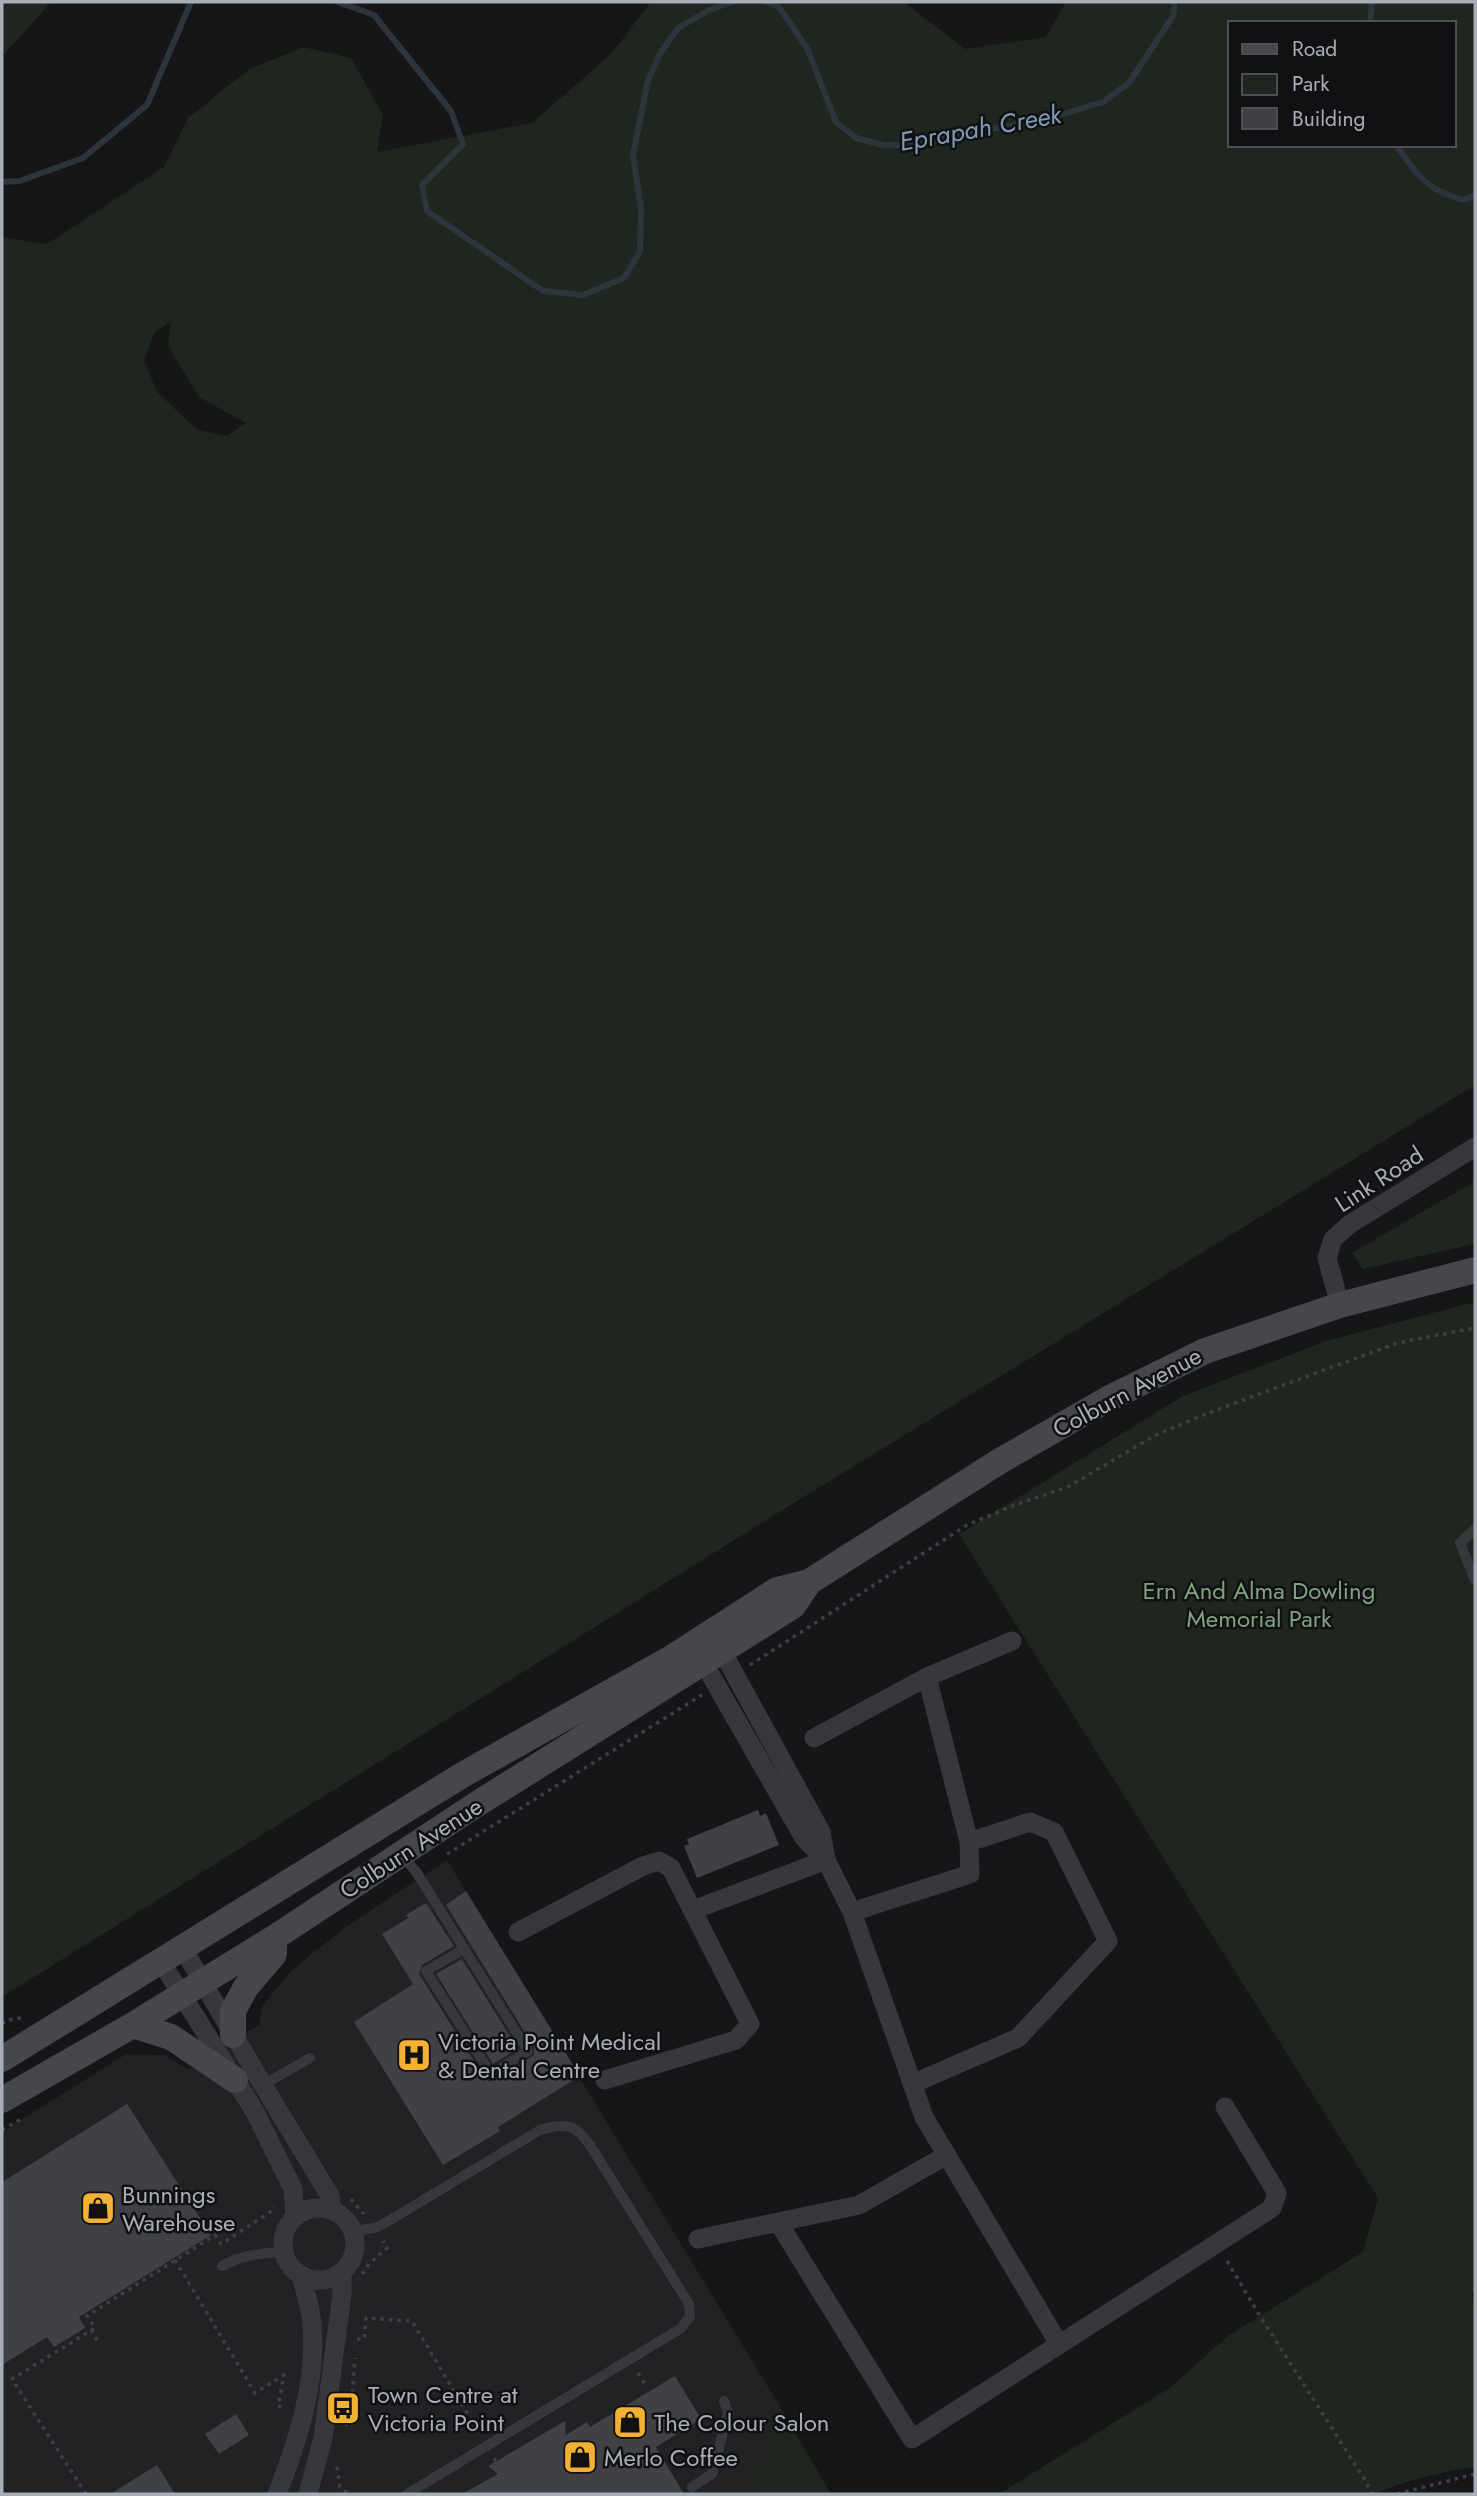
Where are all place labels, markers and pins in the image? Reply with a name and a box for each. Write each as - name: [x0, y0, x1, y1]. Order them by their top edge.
- place label: Victoria Point Medical & Dental Centre: [438, 2024, 661, 2087]
- hospital icon: Victoria Point Medical & Dental Centre: [395, 2036, 433, 2074]
- place label: Bunnings Warehouse: [122, 2177, 235, 2240]
- shop icon: Bunnings Warehouse: [79, 2189, 117, 2227]
- place label: Town Centre at Victoria Point: [368, 2377, 518, 2440]
- bus stop icon: Town Centre at Victoria Point: [324, 2389, 362, 2427]
- shop icon: The Colour Salon: [611, 2403, 649, 2441]
- place label: The Colour Salon: [654, 2405, 829, 2440]
- shop icon: Merlo Coffee: [561, 2438, 599, 2476]
- place label: Merlo Coffee: [604, 2440, 738, 2475]

